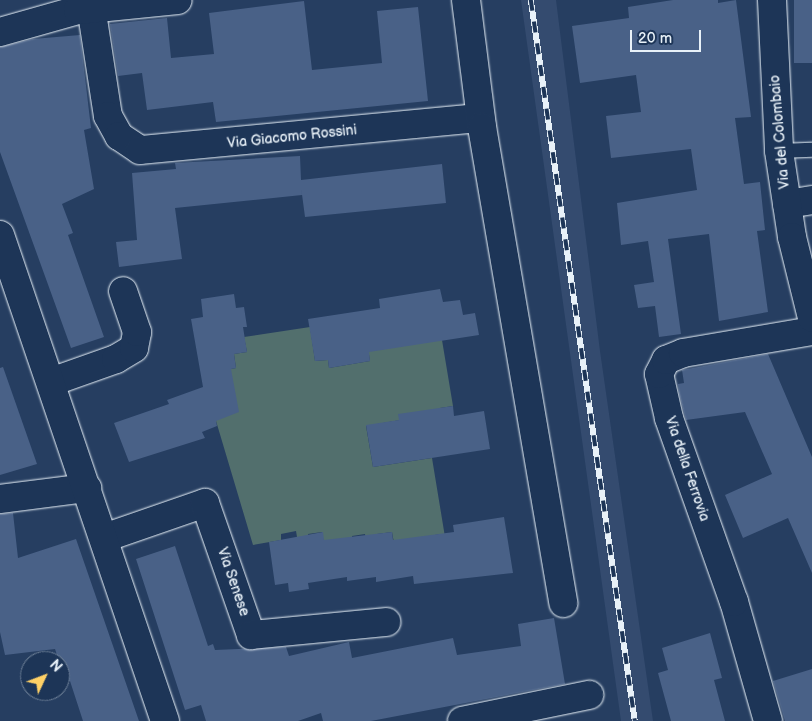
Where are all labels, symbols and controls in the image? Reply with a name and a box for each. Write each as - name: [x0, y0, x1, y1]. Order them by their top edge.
- scale bar: [632, 20, 703, 52]
- text: 20 m: [638, 29, 672, 48]
- street label: Via del Colombaio: [767, 74, 793, 190]
- street label: Via Giacomo Rossini: [226, 122, 358, 152]
- street label: Via della Ferrovia: [661, 414, 713, 524]
- street label: Via Senese: [213, 545, 253, 619]
- north arrow: [20, 651, 70, 701]
- text: N: [46, 656, 65, 676]

